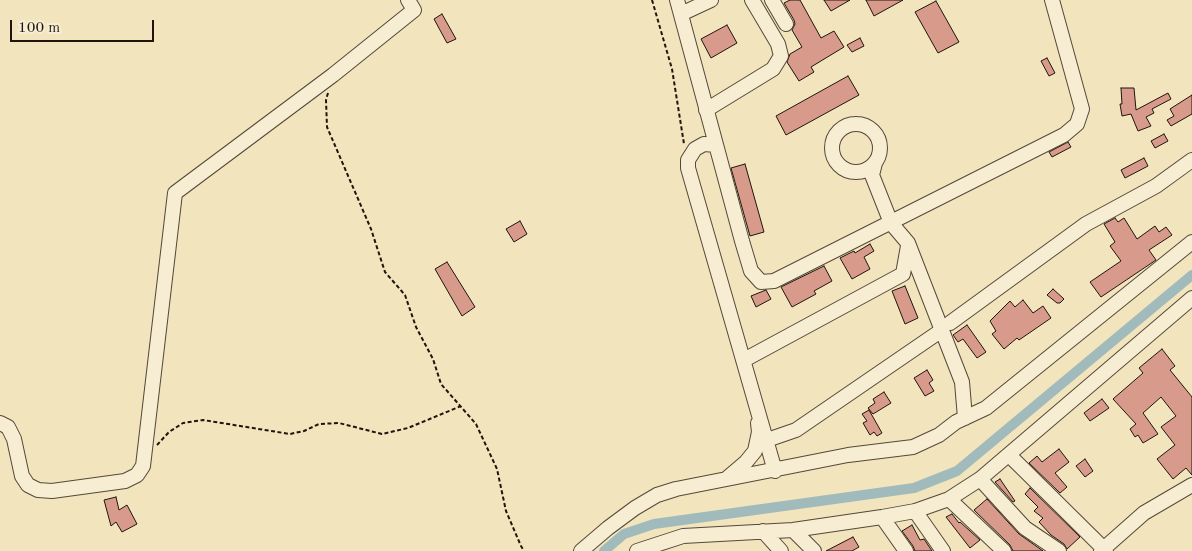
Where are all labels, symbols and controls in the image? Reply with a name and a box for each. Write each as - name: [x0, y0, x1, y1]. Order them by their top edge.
- scale bar: [12, 10, 156, 42]
- text: 100 m: [18, 21, 60, 36]

